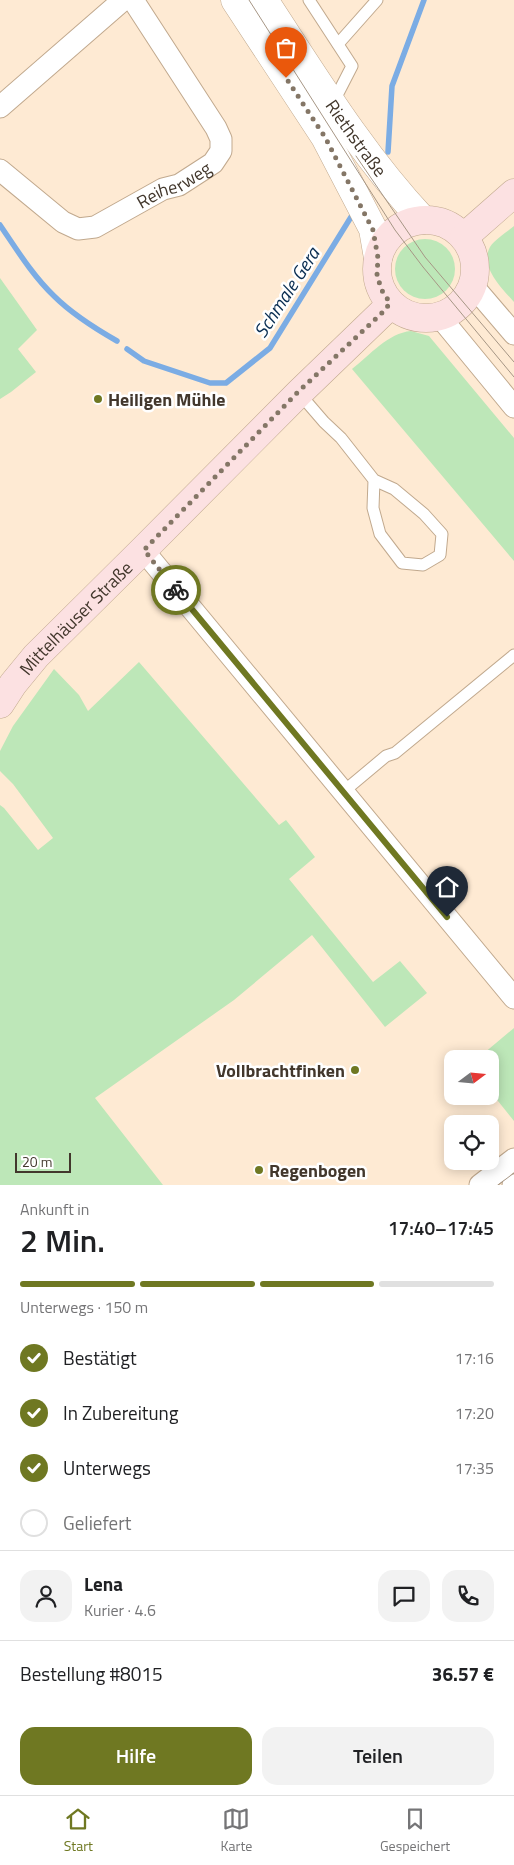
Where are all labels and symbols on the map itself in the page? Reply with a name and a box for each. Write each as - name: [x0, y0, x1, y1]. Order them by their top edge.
- pin: [265, 27, 307, 78]
- street label: Riethstraße: [319, 94, 394, 182]
- street label: Reiherweg: [131, 154, 216, 215]
- water label: Schmale Gera: [246, 240, 327, 343]
- place label: Heiligen Mühle: [108, 386, 226, 413]
- marker: Heiligen Mühle: [92, 393, 104, 405]
- street label: Mittelhäuser Straße: [12, 554, 138, 681]
- courier: [151, 565, 201, 615]
- pin: [426, 866, 468, 917]
- north arrow: [444, 1050, 499, 1105]
- place label: Vollbrachtfinken: [216, 1057, 345, 1084]
- marker: Vollbrachtfinken: [349, 1064, 361, 1076]
- scale bar: [15, 1150, 71, 1173]
- place label: Regenbogen: [269, 1157, 366, 1184]
- marker: Regenbogen: [253, 1164, 265, 1176]

